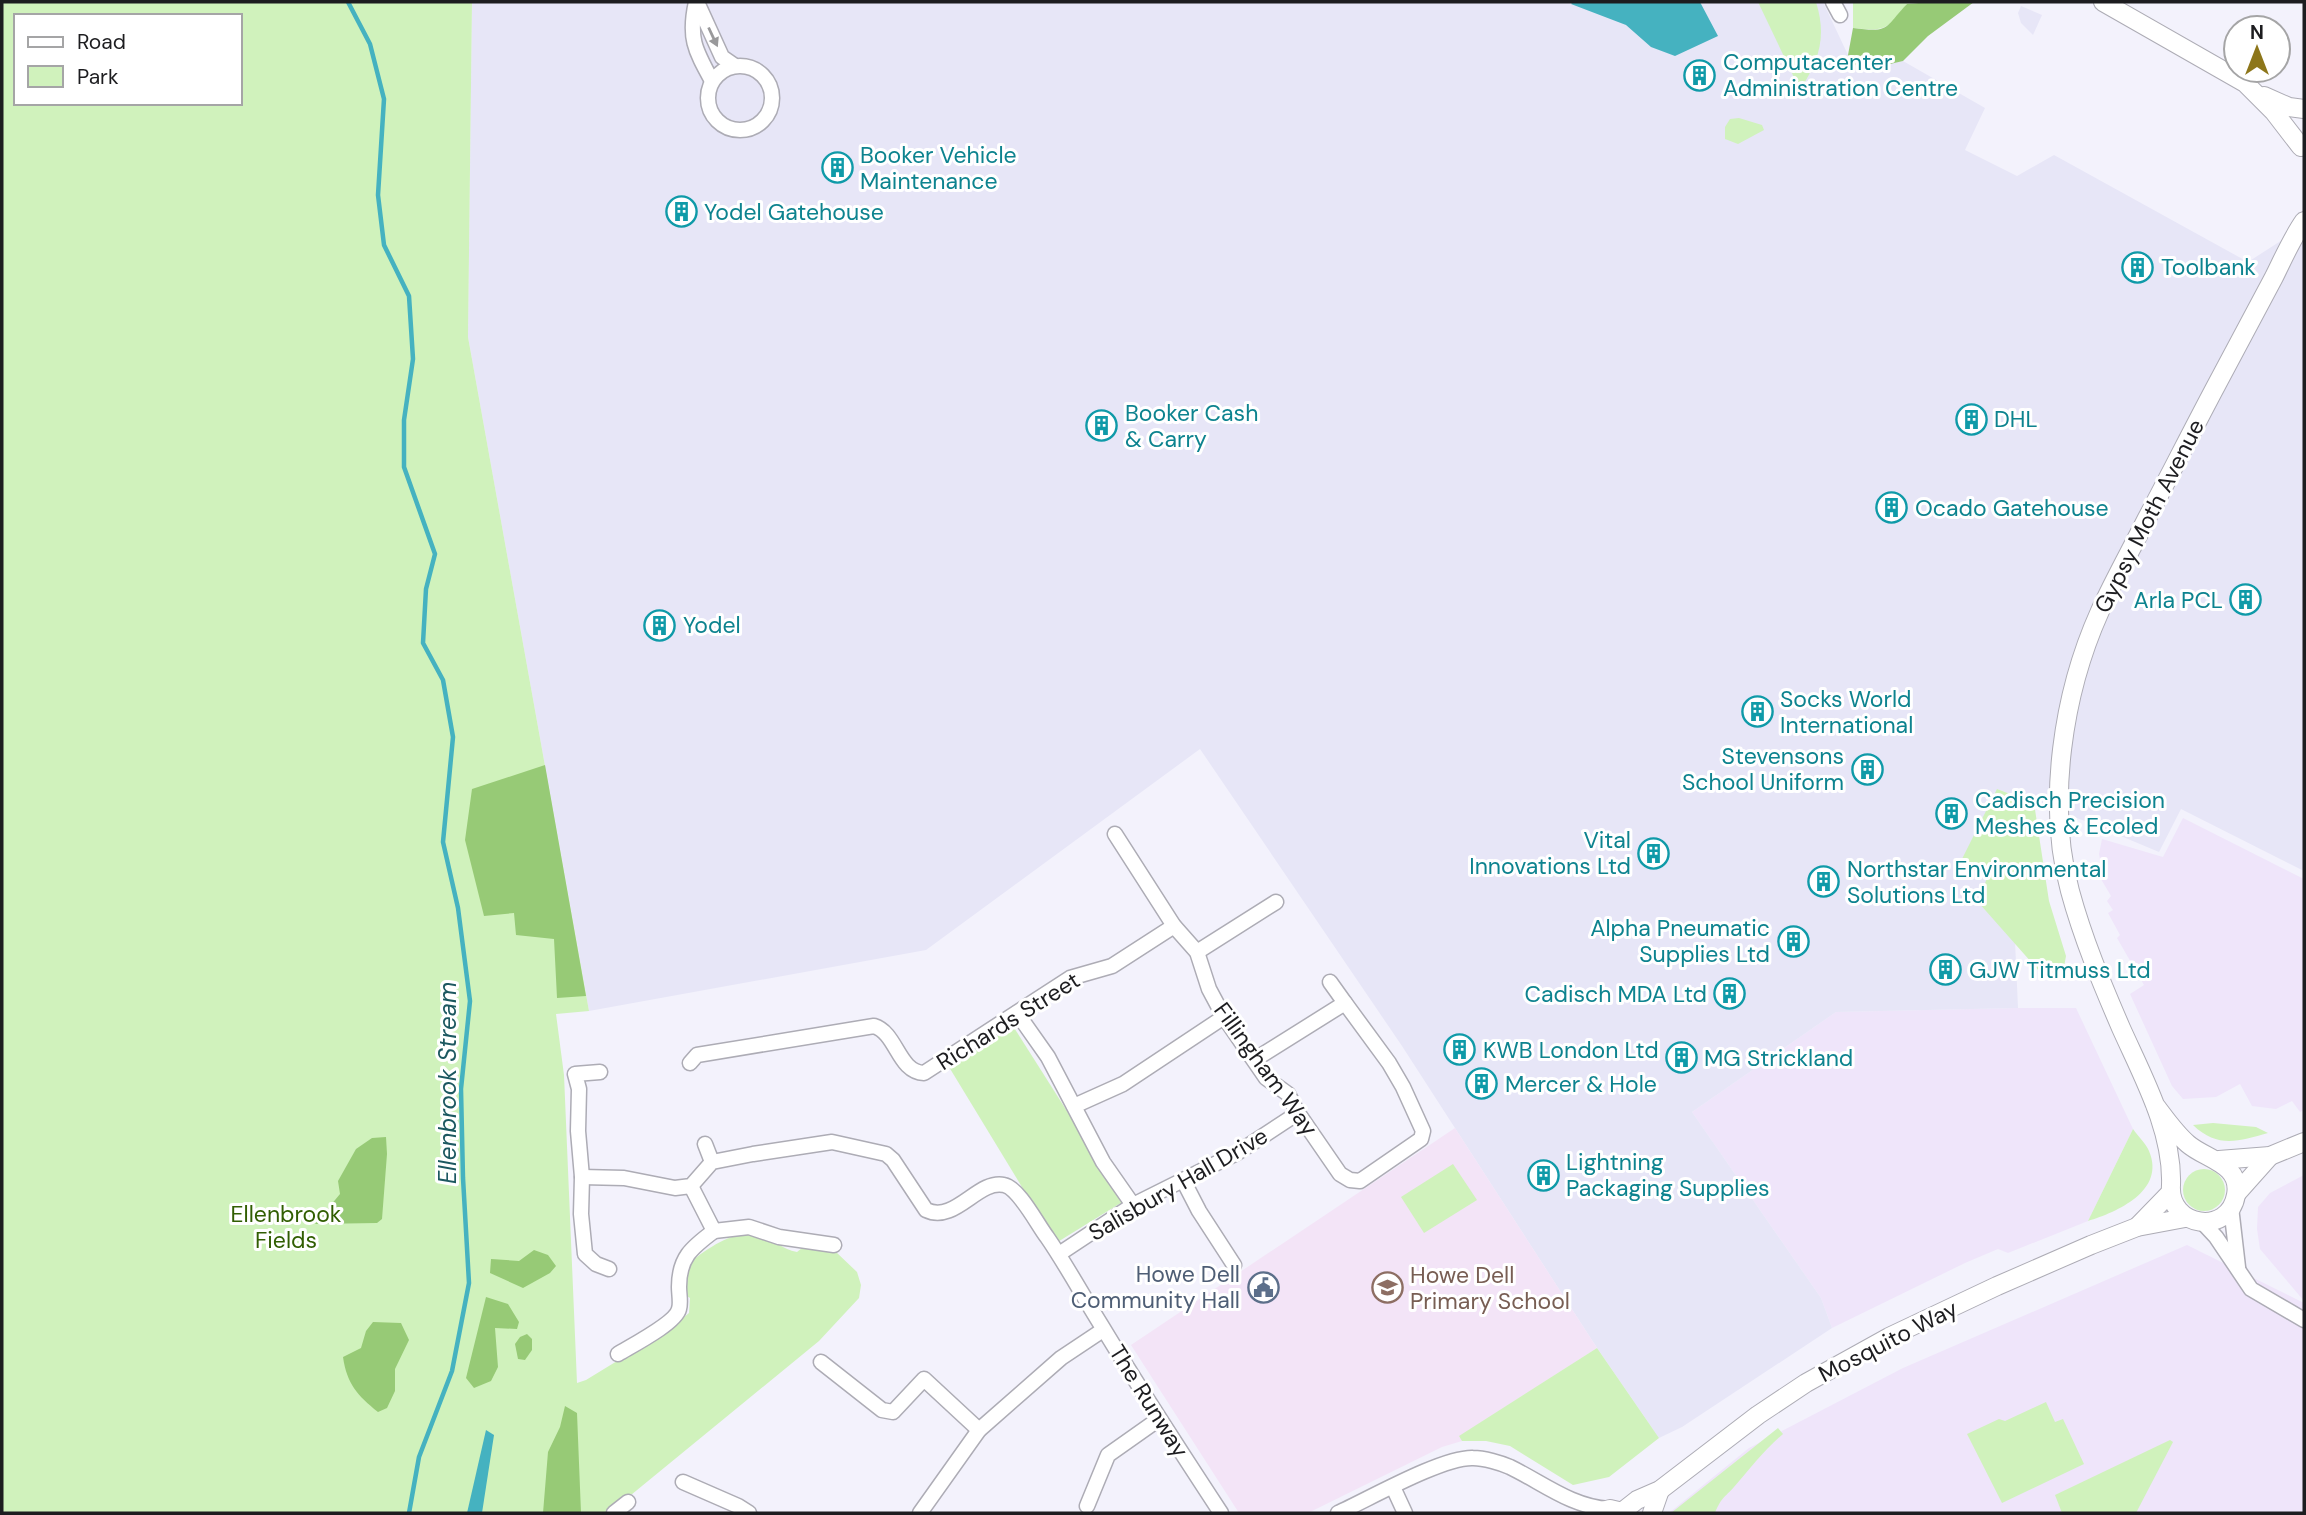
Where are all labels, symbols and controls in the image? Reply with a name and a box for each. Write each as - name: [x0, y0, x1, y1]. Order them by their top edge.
- legend: [14, 14, 242, 105]
- north arrow: [2222, 14, 2292, 84]
- text: N: [2250, 20, 2264, 45]
- one-way arrow: [707, 26, 718, 47]
- text: Road: [77, 28, 126, 56]
- place label: Computacenter Administration Centre: [1723, 47, 1958, 103]
- building icon: Computacenter Administration Centre: [1683, 58, 1717, 92]
- text: Park: [77, 63, 119, 91]
- place label: Booker Vehicle Maintenance: [860, 140, 1017, 196]
- building icon: Booker Vehicle Maintenance: [820, 151, 854, 185]
- building icon: Yodel Gatehouse: [664, 195, 698, 229]
- place label: Yodel Gatehouse: [704, 197, 884, 227]
- building icon: Toolbank: [2121, 250, 2155, 284]
- place label: Toolbank: [2161, 252, 2256, 282]
- place label: Booker Cash & Carry: [1125, 398, 1258, 454]
- building icon: DHL: [1954, 402, 1988, 436]
- place label: DHL: [1994, 404, 2038, 434]
- building icon: Booker Cash & Carry: [1085, 409, 1119, 443]
- street label: Gypsy Moth Avenue: [2087, 414, 2211, 618]
- building icon: Ocado Gatehouse: [1875, 491, 1909, 525]
- place label: Ocado Gatehouse: [1915, 493, 2109, 523]
- building icon: Arla PCL: [2229, 583, 2263, 617]
- place label: Arla PCL: [2134, 585, 2223, 615]
- building icon: Yodel: [643, 608, 677, 642]
- place label: Yodel: [683, 610, 741, 640]
- place label: Socks World International: [1780, 684, 1913, 740]
- building icon: Socks World International: [1740, 695, 1774, 729]
- place label: Stevensons School Uniform: [1682, 741, 1844, 797]
- building icon: Stevensons School Uniform: [1850, 752, 1884, 786]
- place label: Cadisch Precision Meshes & Ecoled: [1975, 785, 2165, 841]
- building icon: Cadisch Precision Meshes & Ecoled: [1935, 796, 1969, 830]
- place label: Vital Innovations Ltd: [1469, 825, 1631, 881]
- building icon: Vital Innovations Ltd: [1637, 836, 1671, 870]
- place label: Northstar Environmental Solutions Ltd: [1847, 854, 2106, 910]
- building icon: Northstar Environmental Solutions Ltd: [1807, 865, 1841, 899]
- place label: Alpha Pneumatic Supplies Ltd: [1590, 913, 1770, 969]
- building icon: Alpha Pneumatic Supplies Ltd: [1776, 924, 1810, 958]
- building icon: GJW Titmuss Ltd: [1929, 953, 1963, 987]
- place label: GJW Titmuss Ltd: [1969, 955, 2151, 985]
- street label: Richards Street: [931, 965, 1085, 1077]
- building icon: Cadisch MDA Ltd: [1713, 977, 1747, 1011]
- place label: Cadisch MDA Ltd: [1525, 979, 1707, 1009]
- water label: Ellenbrook Stream: [432, 982, 463, 1184]
- street label: Fillingham Way: [1207, 996, 1325, 1142]
- building icon: KWB London Ltd: [1443, 1033, 1477, 1067]
- place label: KWB London Ltd: [1483, 1035, 1659, 1065]
- building icon: MG Strickland: [1664, 1041, 1698, 1075]
- place label: MG Strickland: [1704, 1043, 1853, 1073]
- building icon: Mercer & Hole: [1465, 1067, 1499, 1101]
- place label: Mercer & Hole: [1505, 1069, 1657, 1099]
- street label: Salisbury Hall Drive: [1083, 1120, 1273, 1248]
- place label: Lightning Packaging Supplies: [1566, 1147, 1770, 1203]
- building icon: Lightning Packaging Supplies: [1526, 1158, 1560, 1192]
- park label: Ellenbrook Fields: [231, 1199, 342, 1255]
- place label: Howe Dell Community Hall: [1071, 1259, 1240, 1315]
- place label: Howe Dell Primary School: [1410, 1260, 1570, 1316]
- public building icon: Howe Dell Community Hall: [1246, 1270, 1280, 1304]
- school or university icon: Howe Dell Primary School: [1370, 1271, 1404, 1305]
- street label: Mosquito Way: [1813, 1293, 1963, 1389]
- street label: The Runway: [1103, 1339, 1196, 1463]

